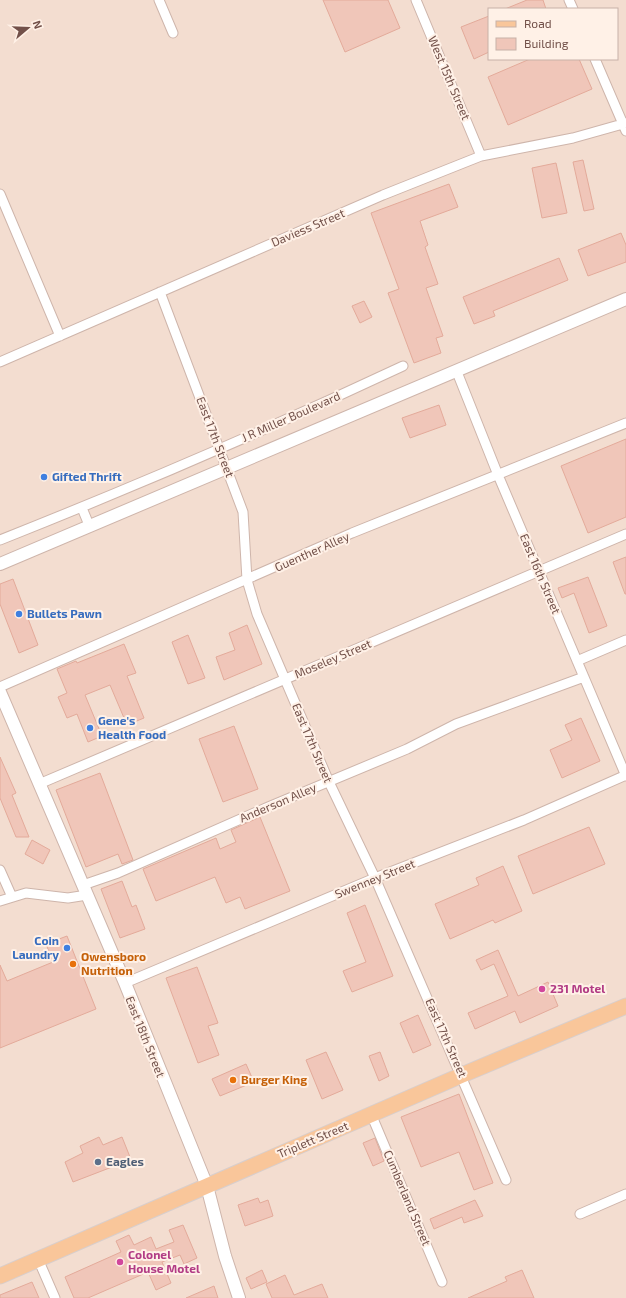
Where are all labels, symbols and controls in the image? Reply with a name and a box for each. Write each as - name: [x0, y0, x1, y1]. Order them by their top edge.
- north arrow: [8, 8, 48, 48]
- legend: [488, 8, 618, 60]
- text: Road: [524, 16, 552, 30]
- text: N: [30, 19, 45, 31]
- street label: West 15th Street: [426, 34, 474, 122]
- text: Building: [524, 36, 569, 50]
- street label: Daviess Street: [269, 205, 347, 249]
- street label: J R Miller Boulevard: [239, 388, 342, 444]
- street label: East 17th Street: [194, 394, 238, 479]
- place label: Gifted Thrift: [52, 469, 122, 483]
- marker: Gifted Thrift: [39, 472, 49, 482]
- street label: Guenther Alley: [272, 528, 352, 574]
- street label: East 16th Street: [518, 531, 564, 616]
- place label: Bullets Pawn: [27, 606, 102, 620]
- marker: Bullets Pawn: [14, 609, 24, 619]
- street label: Moseley Street: [292, 635, 373, 681]
- street label: East 17th Street: [290, 701, 336, 785]
- place label: Gene's Health Food: [98, 713, 166, 741]
- marker: Gene's Health Food: [85, 723, 95, 733]
- street label: Anderson Alley: [237, 779, 319, 825]
- street label: Swenney Street: [332, 855, 417, 901]
- place label: Coin Laundry: [12, 933, 59, 962]
- marker: Coin Laundry: [62, 943, 72, 953]
- place label: Owensboro Nutrition: [81, 949, 146, 977]
- marker: Owensboro Nutrition: [68, 959, 78, 969]
- place label: 231 Motel: [550, 981, 605, 995]
- marker: 231 Motel: [537, 984, 547, 994]
- street label: East 18th Street: [123, 994, 169, 1080]
- street label: East 17th Street: [423, 996, 471, 1080]
- place label: Burger King: [241, 1072, 307, 1086]
- marker: Burger King: [228, 1075, 238, 1085]
- street label: Triplett Street: [275, 1118, 351, 1160]
- street label: Cumberland Street: [381, 1148, 435, 1248]
- place label: Eagles: [106, 1154, 144, 1168]
- marker: Eagles: [93, 1157, 103, 1167]
- place label: Colonel House Motel: [128, 1247, 200, 1275]
- marker: Colonel House Motel: [115, 1257, 125, 1267]

